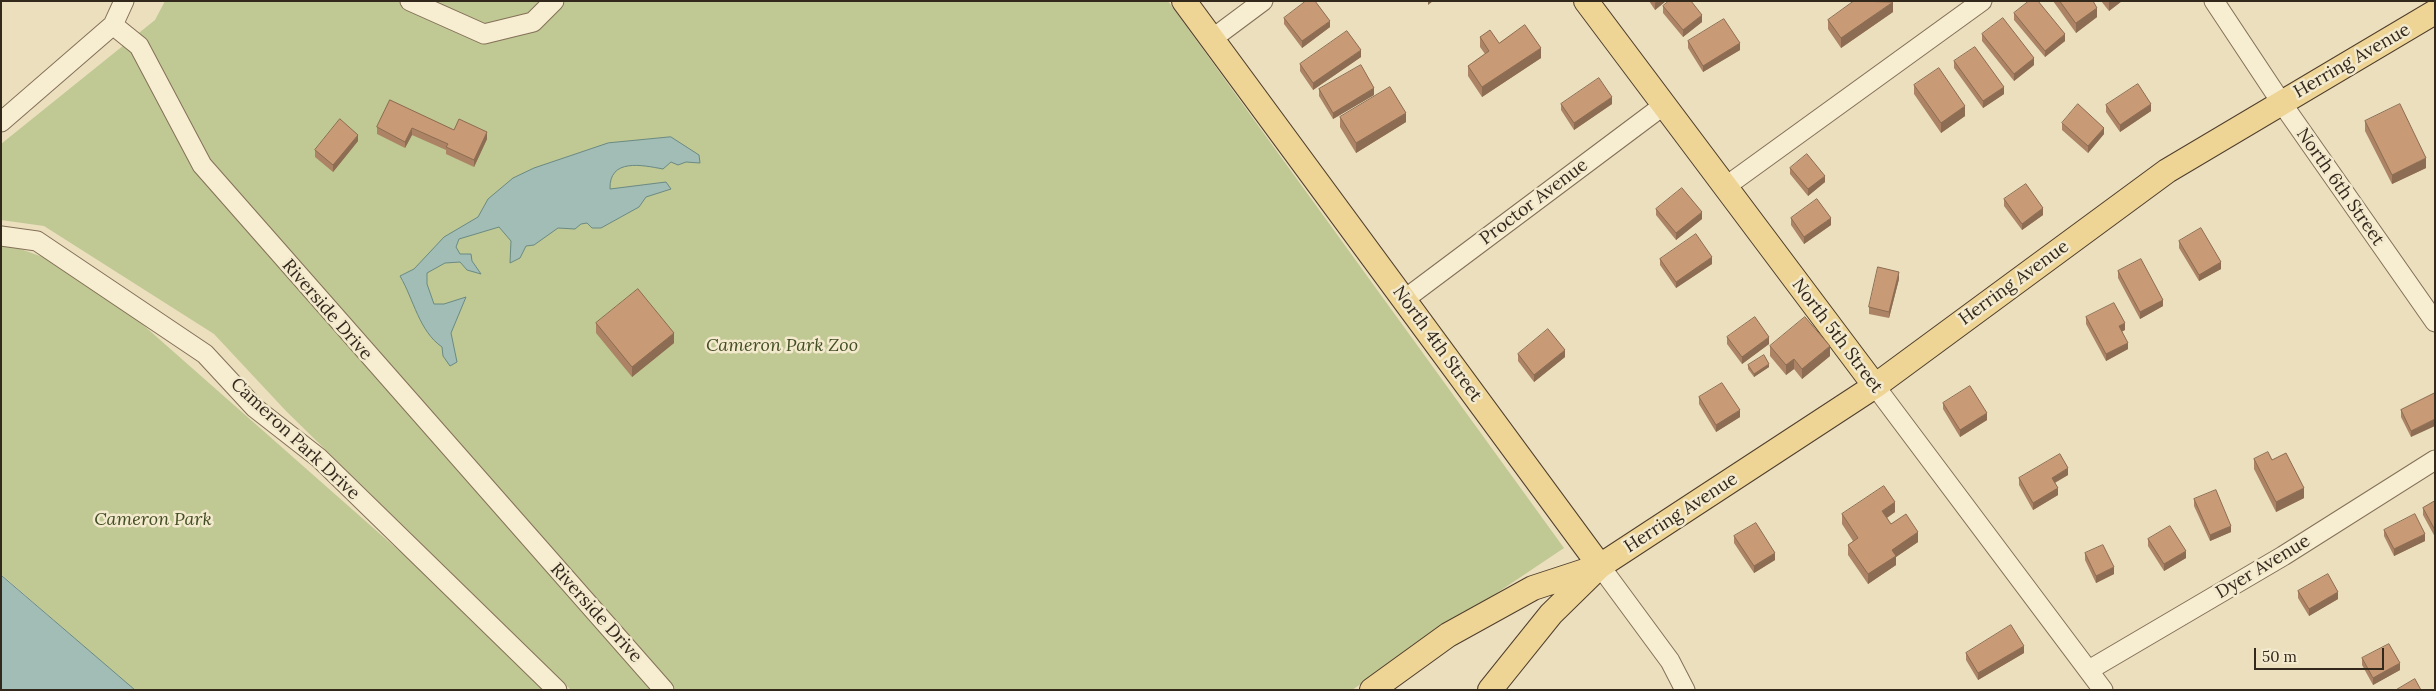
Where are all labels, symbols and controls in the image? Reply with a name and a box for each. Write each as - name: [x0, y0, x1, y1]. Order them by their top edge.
- street label: Herring Avenue: [2290, 19, 2414, 103]
- street label: North 6th Street: [2291, 124, 2389, 250]
- street label: Proctor Avenue: [1476, 154, 1592, 250]
- street label: Herring Avenue: [1955, 236, 2073, 330]
- street label: Riverside Drive: [277, 255, 377, 365]
- street label: North 5th Street: [1787, 274, 1887, 398]
- street label: North 4th Street: [1388, 282, 1486, 406]
- park label: Cameron Park Zoo: [706, 335, 858, 357]
- street label: Cameron Park Drive: [226, 374, 364, 504]
- street label: Herring Avenue: [1620, 468, 1742, 558]
- park label: Cameron Park: [94, 509, 212, 531]
- street label: Dyer Avenue: [2212, 530, 2314, 604]
- street label: Riverside Drive: [546, 559, 646, 667]
- scale bar: [2256, 638, 2386, 670]
- text: 50 m: [2262, 647, 2297, 666]

